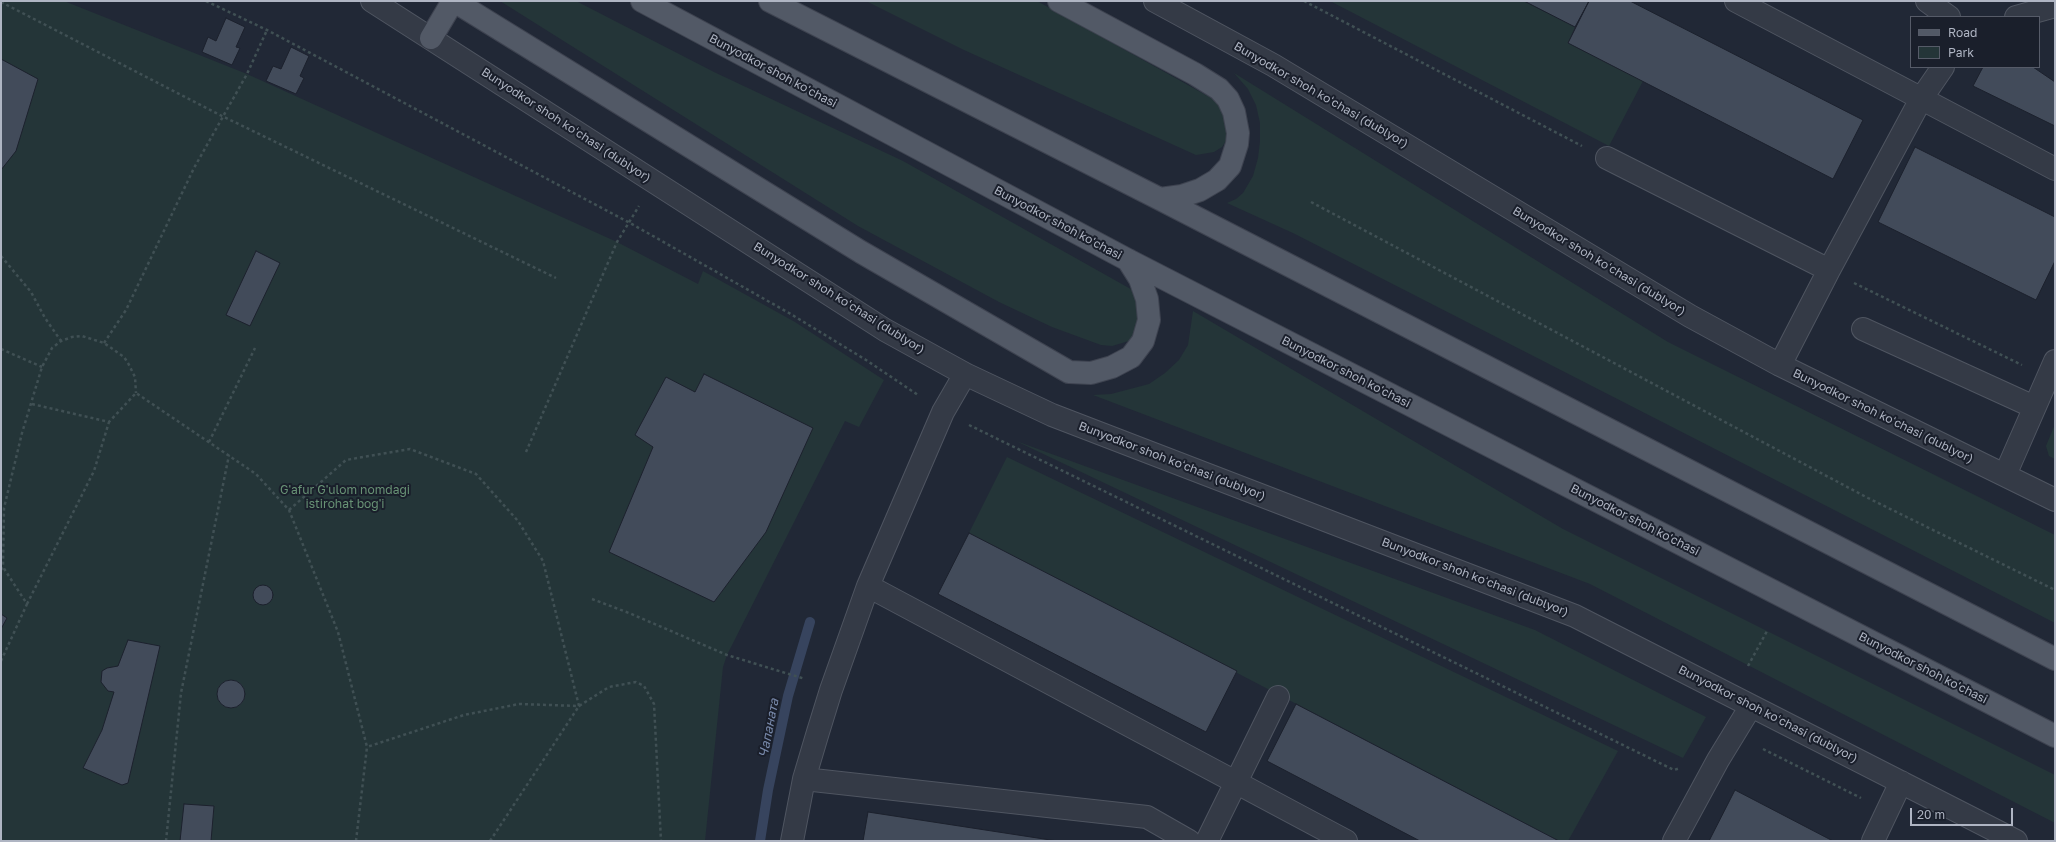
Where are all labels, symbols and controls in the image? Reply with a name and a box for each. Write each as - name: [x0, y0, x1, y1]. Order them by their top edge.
- legend: [1910, 16, 2040, 68]
- text: Road: [1948, 25, 1977, 40]
- street label: Bunyodkor shoh ko'chasi: [707, 31, 839, 111]
- street label: Bunyodkor shoh koʻchasi (dublyor): [1231, 39, 1411, 151]
- text: Park: [1948, 45, 1974, 60]
- street label: Bunyodkor shoh koʻchasi (dublyor): [479, 65, 653, 185]
- street label: Bunyodkor shoh ko'chasi: [992, 183, 1124, 263]
- street label: Bunyodkor shoh koʻchasi (dublyor): [1510, 204, 1688, 318]
- street label: Bunyodkor shoh koʻchasi (dublyor): [751, 239, 927, 357]
- street label: Bunyodkor shoh ko'chasi: [1279, 333, 1413, 411]
- street label: Bunyodkor shoh koʻchasi (dublyor): [1790, 366, 1976, 466]
- street label: Bunyodkor shoh koʻchasi (dublyor): [1077, 419, 1267, 503]
- street label: Bunyodkor shoh ko'chasi: [1568, 481, 1702, 559]
- park label: G'afur G'ulom nomdagi istirohat bog'i: [280, 483, 410, 511]
- street label: Bunyodkor shoh koʻchasi (dublyor): [1380, 535, 1570, 619]
- street label: Bunyodkor shoh ko'chasi: [1856, 629, 1990, 707]
- street label: Bunyodkor shoh koʻchasi (dublyor): [1676, 662, 1860, 766]
- water label: Чапаната: [756, 697, 782, 759]
- scale bar: [1912, 800, 2015, 826]
- text: 20 m: [1917, 807, 1945, 822]

